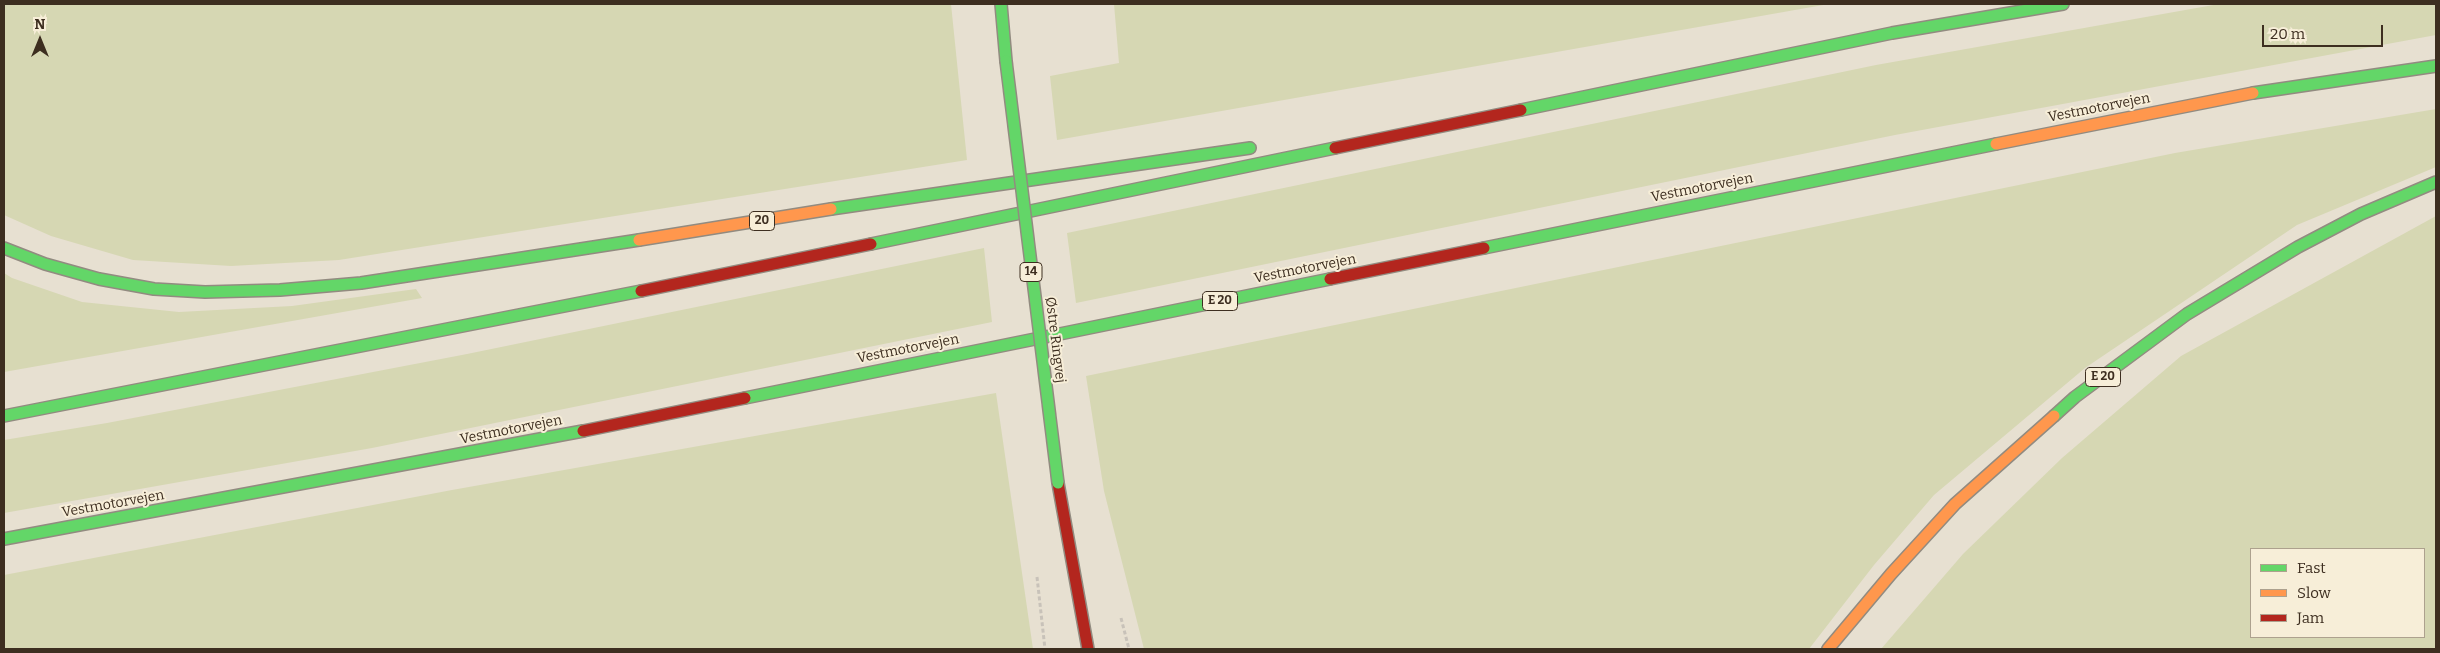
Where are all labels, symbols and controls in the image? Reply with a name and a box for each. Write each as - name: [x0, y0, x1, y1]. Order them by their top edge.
- north arrow: [15, 15, 65, 65]
- scale bar: [2265, 15, 2386, 47]
- text: N: [35, 16, 45, 33]
- text: 20 m: [2270, 25, 2305, 43]
- street label: Vestmotorvejen: [2047, 90, 2151, 126]
- street label: Vestmotorvejen: [1650, 170, 1754, 206]
- road number: 20: [750, 212, 774, 230]
- street label: Vestmotorvejen: [1253, 251, 1357, 287]
- road number: 14: [1020, 262, 1042, 282]
- road number: E 20: [1202, 292, 1238, 310]
- street label: Østre Ringvej: [1041, 296, 1069, 384]
- street label: Vestmotorvejen: [856, 331, 960, 367]
- road number: E 20: [2086, 368, 2120, 387]
- street label: Vestmotorvejen: [459, 412, 563, 448]
- street label: Vestmotorvejen: [61, 487, 165, 521]
- legend: [2250, 548, 2425, 638]
- text: Fast: [2297, 559, 2326, 577]
- text: Slow: [2297, 584, 2331, 602]
- text: Jam: [2297, 609, 2324, 627]

